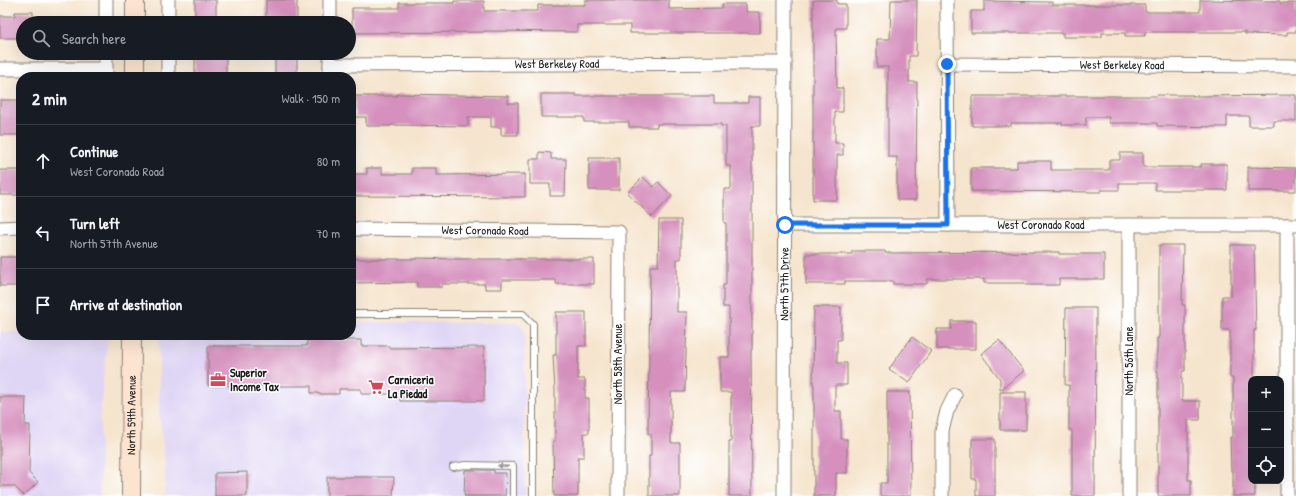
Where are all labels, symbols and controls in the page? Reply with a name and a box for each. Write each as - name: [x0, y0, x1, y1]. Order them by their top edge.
- search box: [16, 16, 356, 60]
- icon: search: [30, 27, 52, 49]
- text: Search here: [62, 28, 126, 49]
- street label: West Berkeley Road: [515, 55, 600, 72]
- route end: [938, 55, 956, 73]
- street label: West Berkeley Road: [1080, 56, 1165, 73]
- text: 2 min: [32, 87, 67, 110]
- text: Walk · 150 m: [282, 89, 340, 107]
- text: Continue: [70, 141, 118, 162]
- icon: ahead: [32, 150, 54, 172]
- text: 80 m: [317, 152, 340, 170]
- text: West Coronado Road: [70, 162, 164, 180]
- text: Turn left: [70, 213, 120, 234]
- route start: [776, 216, 794, 234]
- street label: West Coronado Road: [998, 216, 1085, 233]
- street label: West Coronado Road: [442, 221, 529, 239]
- icon: left: [32, 222, 54, 244]
- text: 70 m: [316, 224, 340, 242]
- text: North 57th Avenue: [70, 234, 158, 252]
- street label: North 57th Drive: [775, 247, 793, 321]
- icon: arrive: [32, 294, 54, 316]
- text: Arrive at destination: [70, 294, 182, 315]
- street label: North 58th Avenue: [609, 324, 626, 404]
- street label: North 56th Lane: [1120, 326, 1137, 395]
- place label: Superior Income Tax: [230, 364, 280, 395]
- office icon: Superior Income Tax: [209, 371, 227, 389]
- place label: Carniceria La Piedad: [388, 371, 434, 402]
- street label: North 59th Avenue: [122, 375, 140, 455]
- map controls: [1248, 376, 1284, 484]
- button: +: [1248, 376, 1284, 412]
- supermarket icon: Carniceria La Piedad: [367, 378, 385, 396]
- button: −: [1248, 412, 1284, 448]
- button: locate: [1248, 448, 1284, 484]
- one-way arrow: [497, 462, 509, 469]

